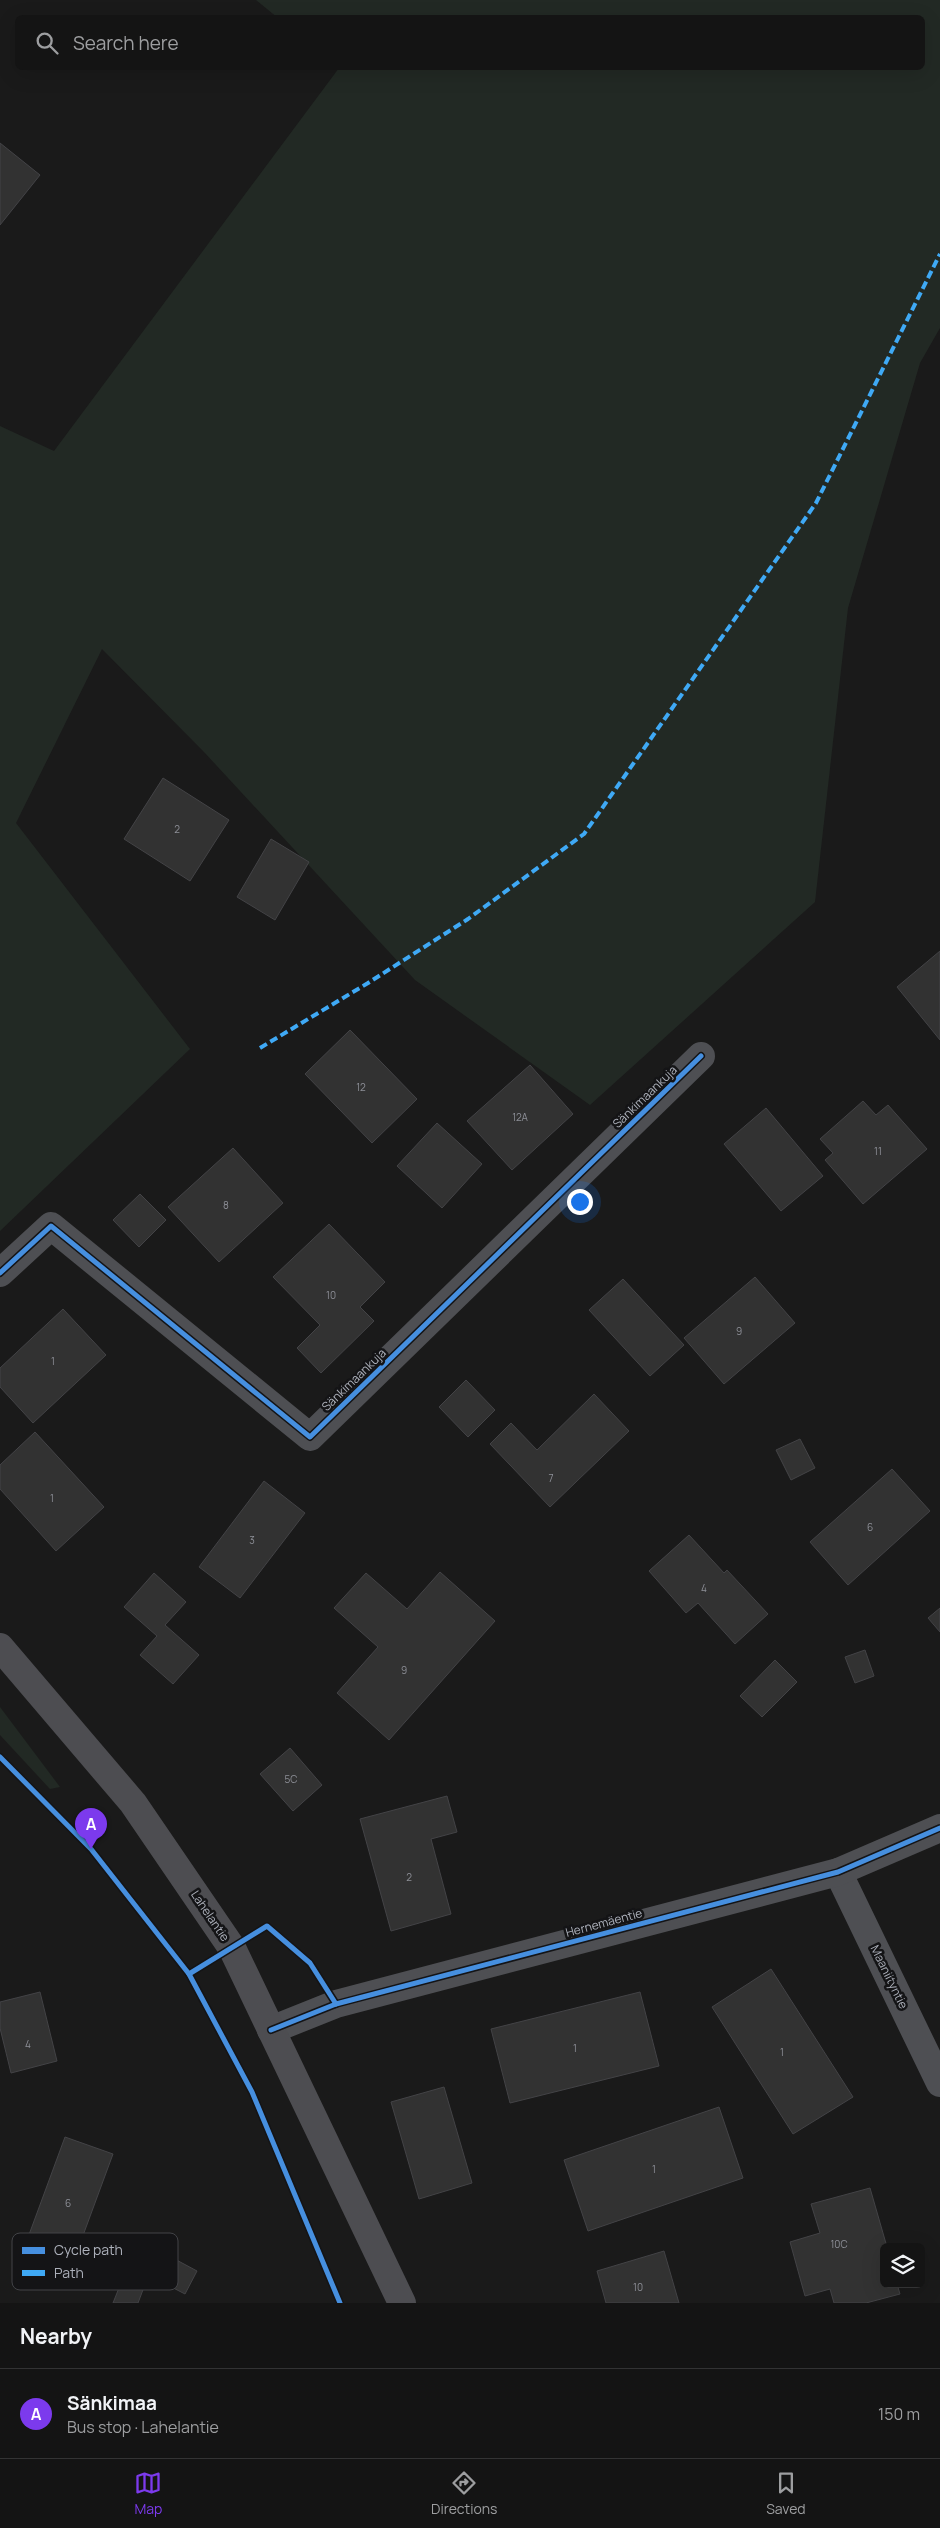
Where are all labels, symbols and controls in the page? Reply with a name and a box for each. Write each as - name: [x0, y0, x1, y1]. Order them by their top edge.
- search box: [15, 15, 925, 70]
- icon: search: [33, 29, 61, 57]
- text: Search here: [73, 30, 179, 56]
- house number: 2: [174, 822, 180, 836]
- street label: Sänkimaankuja: [609, 1062, 681, 1132]
- house number: 12: [356, 1080, 366, 1094]
- house number: 12A: [512, 1110, 529, 1124]
- house number: 11: [874, 1144, 882, 1158]
- your location: [567, 1189, 593, 1215]
- house number: 8: [223, 1198, 229, 1212]
- house number: 10: [326, 1288, 336, 1302]
- house number: 9: [736, 1324, 742, 1338]
- street label: Sänkimaankuja: [318, 1345, 390, 1415]
- house number: 1: [51, 1354, 55, 1368]
- house number: 7: [548, 1471, 554, 1485]
- house number: 1: [50, 1491, 54, 1505]
- house number: 6: [867, 1520, 873, 1534]
- house number: 3: [249, 1533, 255, 1547]
- house number: 4: [701, 1581, 707, 1595]
- house number: 9: [401, 1663, 407, 1677]
- house number: 5C: [285, 1772, 297, 1786]
- pin: A: [75, 1808, 107, 1849]
- house number: 2: [406, 1870, 412, 1884]
- street label: Lahelantie: [187, 1887, 234, 1945]
- street label: Hernemäentie: [564, 1904, 644, 1941]
- street label: Maaniityntie: [867, 1942, 912, 2011]
- house number: 4: [25, 2037, 31, 2051]
- house number: 1: [573, 2041, 577, 2055]
- house number: 1: [780, 2045, 784, 2059]
- house number: 1: [652, 2162, 656, 2176]
- house number: 6: [65, 2196, 71, 2210]
- legend: [12, 2233, 178, 2290]
- house number: 10C: [830, 2237, 848, 2251]
- text: Cycle path: [54, 2240, 123, 2259]
- map controls: [880, 2243, 925, 2288]
- button: layers: [880, 2243, 925, 2288]
- text: Path: [54, 2263, 84, 2282]
- house number: 10: [633, 2280, 643, 2294]
- text: Nearby: [20, 2322, 92, 2350]
- text: Sänkimaa: [67, 2390, 157, 2416]
- text: A: [31, 2403, 41, 2425]
- text: 150 m: [878, 2403, 920, 2425]
- text: Bus stop · Lahelantie: [67, 2416, 219, 2438]
- tab: Map: [134, 2469, 162, 2518]
- tab: Directions: [431, 2469, 497, 2518]
- tab: Saved: [766, 2469, 806, 2518]

